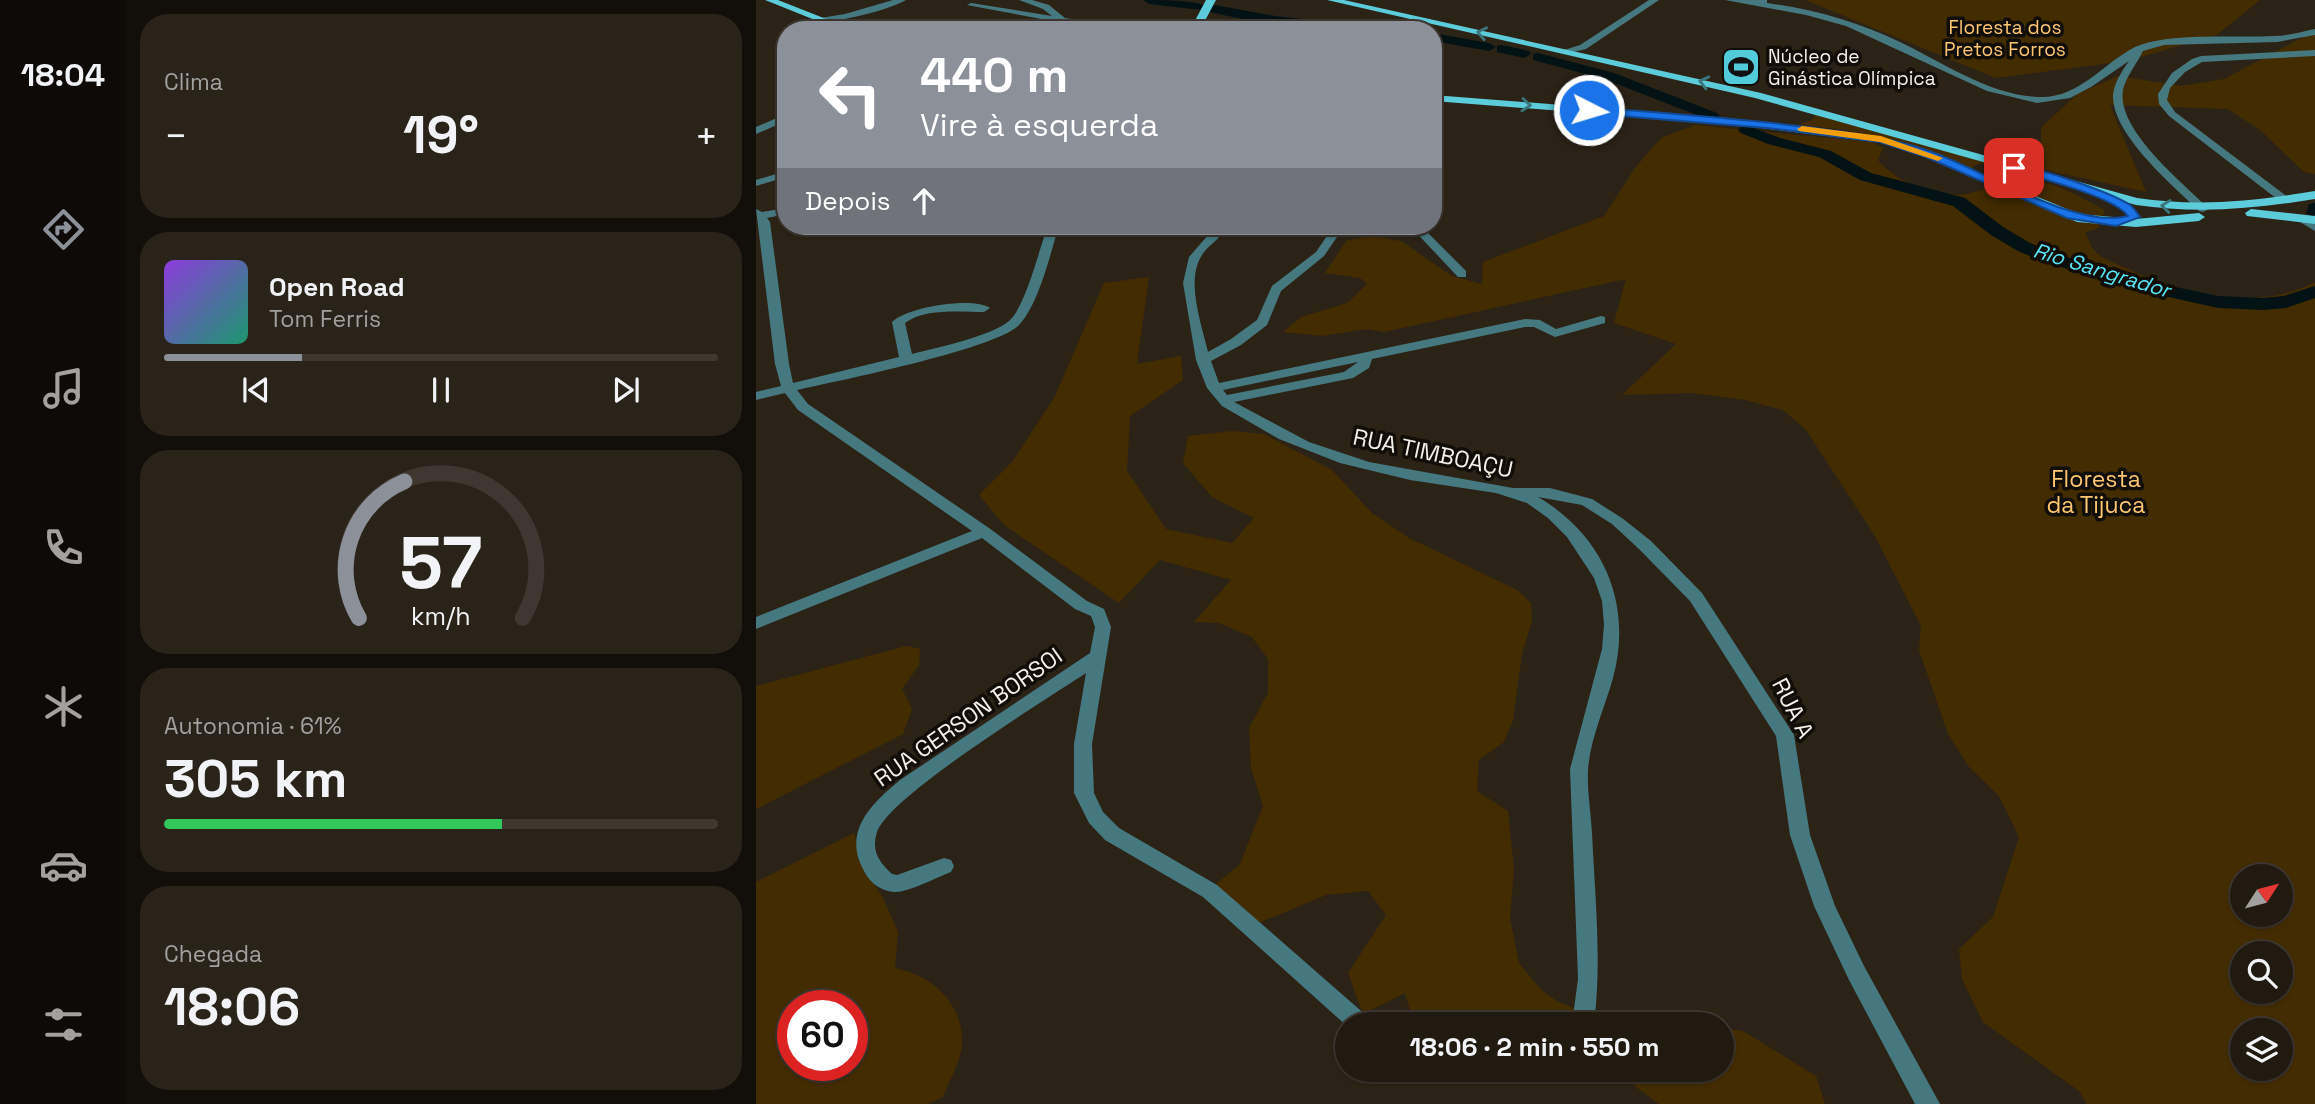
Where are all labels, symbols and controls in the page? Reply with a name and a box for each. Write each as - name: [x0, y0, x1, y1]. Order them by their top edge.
- park label: Floresta dos Pretos Forros: [1944, 15, 2066, 62]
- one-way arrow: [1476, 26, 1488, 41]
- text: 440 m: [920, 44, 1068, 106]
- place label: Núcleo de Ginástica Olímpica: [1768, 44, 1936, 91]
- sports icon: Núcleo de Ginástica Olímpica: [1720, 46, 1762, 88]
- icon: left: [805, 49, 896, 140]
- text: 18:04: [21, 55, 105, 95]
- text: Clima: [164, 67, 223, 97]
- position arrow: [1552, 73, 1626, 147]
- one-way arrow: [1698, 76, 1710, 90]
- one-way arrow: [1520, 97, 1531, 112]
- text: 19°: [403, 102, 479, 168]
- text: Vire à esquerda: [920, 105, 1158, 145]
- text: −: [164, 112, 188, 160]
- text: +: [694, 112, 718, 160]
- pin: [1984, 138, 2044, 198]
- icon: arrive: [1995, 149, 2033, 187]
- icon: ahead: [905, 182, 943, 220]
- text: Depois: [805, 184, 891, 218]
- one-way arrow: [2160, 198, 2172, 213]
- icon: directions: [39, 205, 88, 254]
- water label: Rio Sangrador: [2030, 236, 2176, 304]
- text: Open Road: [269, 270, 405, 304]
- text: Tom Ferris: [269, 304, 381, 334]
- icon: music: [39, 364, 88, 413]
- icon: previous: [237, 371, 275, 409]
- icon: pause: [422, 371, 460, 409]
- icon: next: [607, 371, 645, 409]
- street label: RUA TIMBOAÇU: [1350, 421, 1516, 485]
- park label: Floresta da Tijuca: [2046, 464, 2146, 520]
- text: 57: [399, 516, 483, 609]
- icon: phone: [39, 523, 88, 572]
- text: km/h: [411, 600, 471, 632]
- street label: RUA GERSON BORSOI: [868, 641, 1068, 793]
- street label: RUA A: [1765, 673, 1821, 743]
- icon: climate: [39, 682, 88, 731]
- text: Autonomia · 61%: [164, 711, 341, 741]
- text: 305 km: [164, 746, 347, 812]
- icon: car: [39, 841, 88, 890]
- north arrow: [2230, 864, 2292, 928]
- map controls: [2230, 864, 2293, 1081]
- text: Chegada: [164, 939, 262, 969]
- button: search: [2230, 941, 2293, 1004]
- text: 18:06: [164, 974, 300, 1040]
- speed limit sign: 60: [777, 990, 868, 1081]
- icon: filters: [39, 1000, 88, 1049]
- button: layers: [2230, 1018, 2293, 1081]
- text: 18:06 · 2 min · 550 m: [1410, 1030, 1659, 1064]

